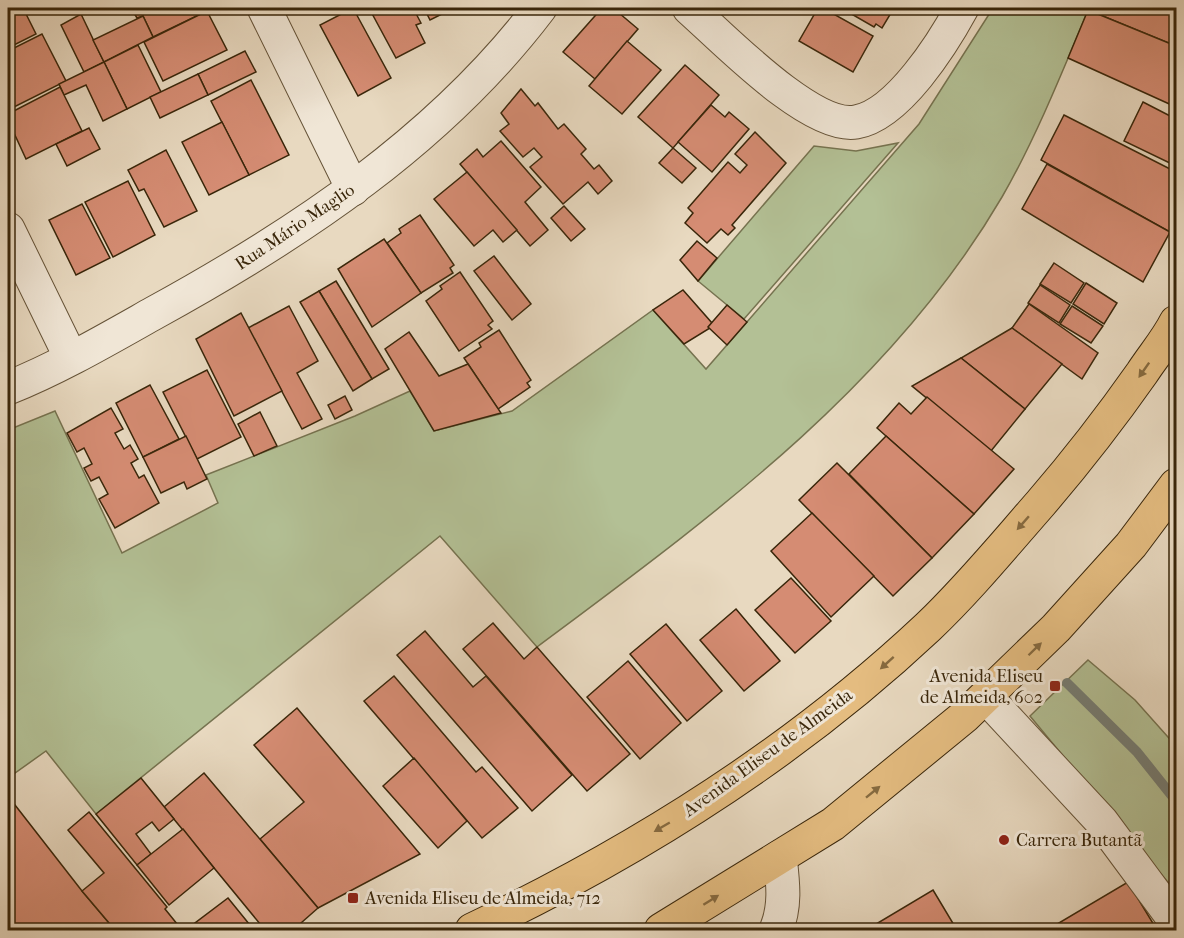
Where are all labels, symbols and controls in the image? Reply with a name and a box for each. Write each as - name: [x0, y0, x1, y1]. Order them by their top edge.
- street label: Rua Mário Maglio: [231, 179, 359, 275]
- one-way arrow: [1139, 362, 1150, 378]
- one-way arrow: [1017, 515, 1030, 530]
- one-way arrow: [1027, 643, 1041, 657]
- one-way arrow: [880, 656, 895, 670]
- place label: Avenida Eliseu de Almeida, 602: [920, 666, 1043, 708]
- marker: Avenida Eliseu de Almeida, 602: [1048, 679, 1062, 693]
- street label: Avenida Eliseu de Almeida: [679, 684, 857, 822]
- one-way arrow: [865, 786, 880, 799]
- one-way arrow: [654, 822, 671, 832]
- place label: Carrera Butantã: [1016, 830, 1143, 851]
- marker: Carrera Butantã: [997, 833, 1011, 847]
- place label: Avenida Eliseu de Almeida, 712: [364, 888, 601, 909]
- marker: Avenida Eliseu de Almeida, 712: [346, 891, 360, 905]
- one-way arrow: [703, 894, 719, 905]

